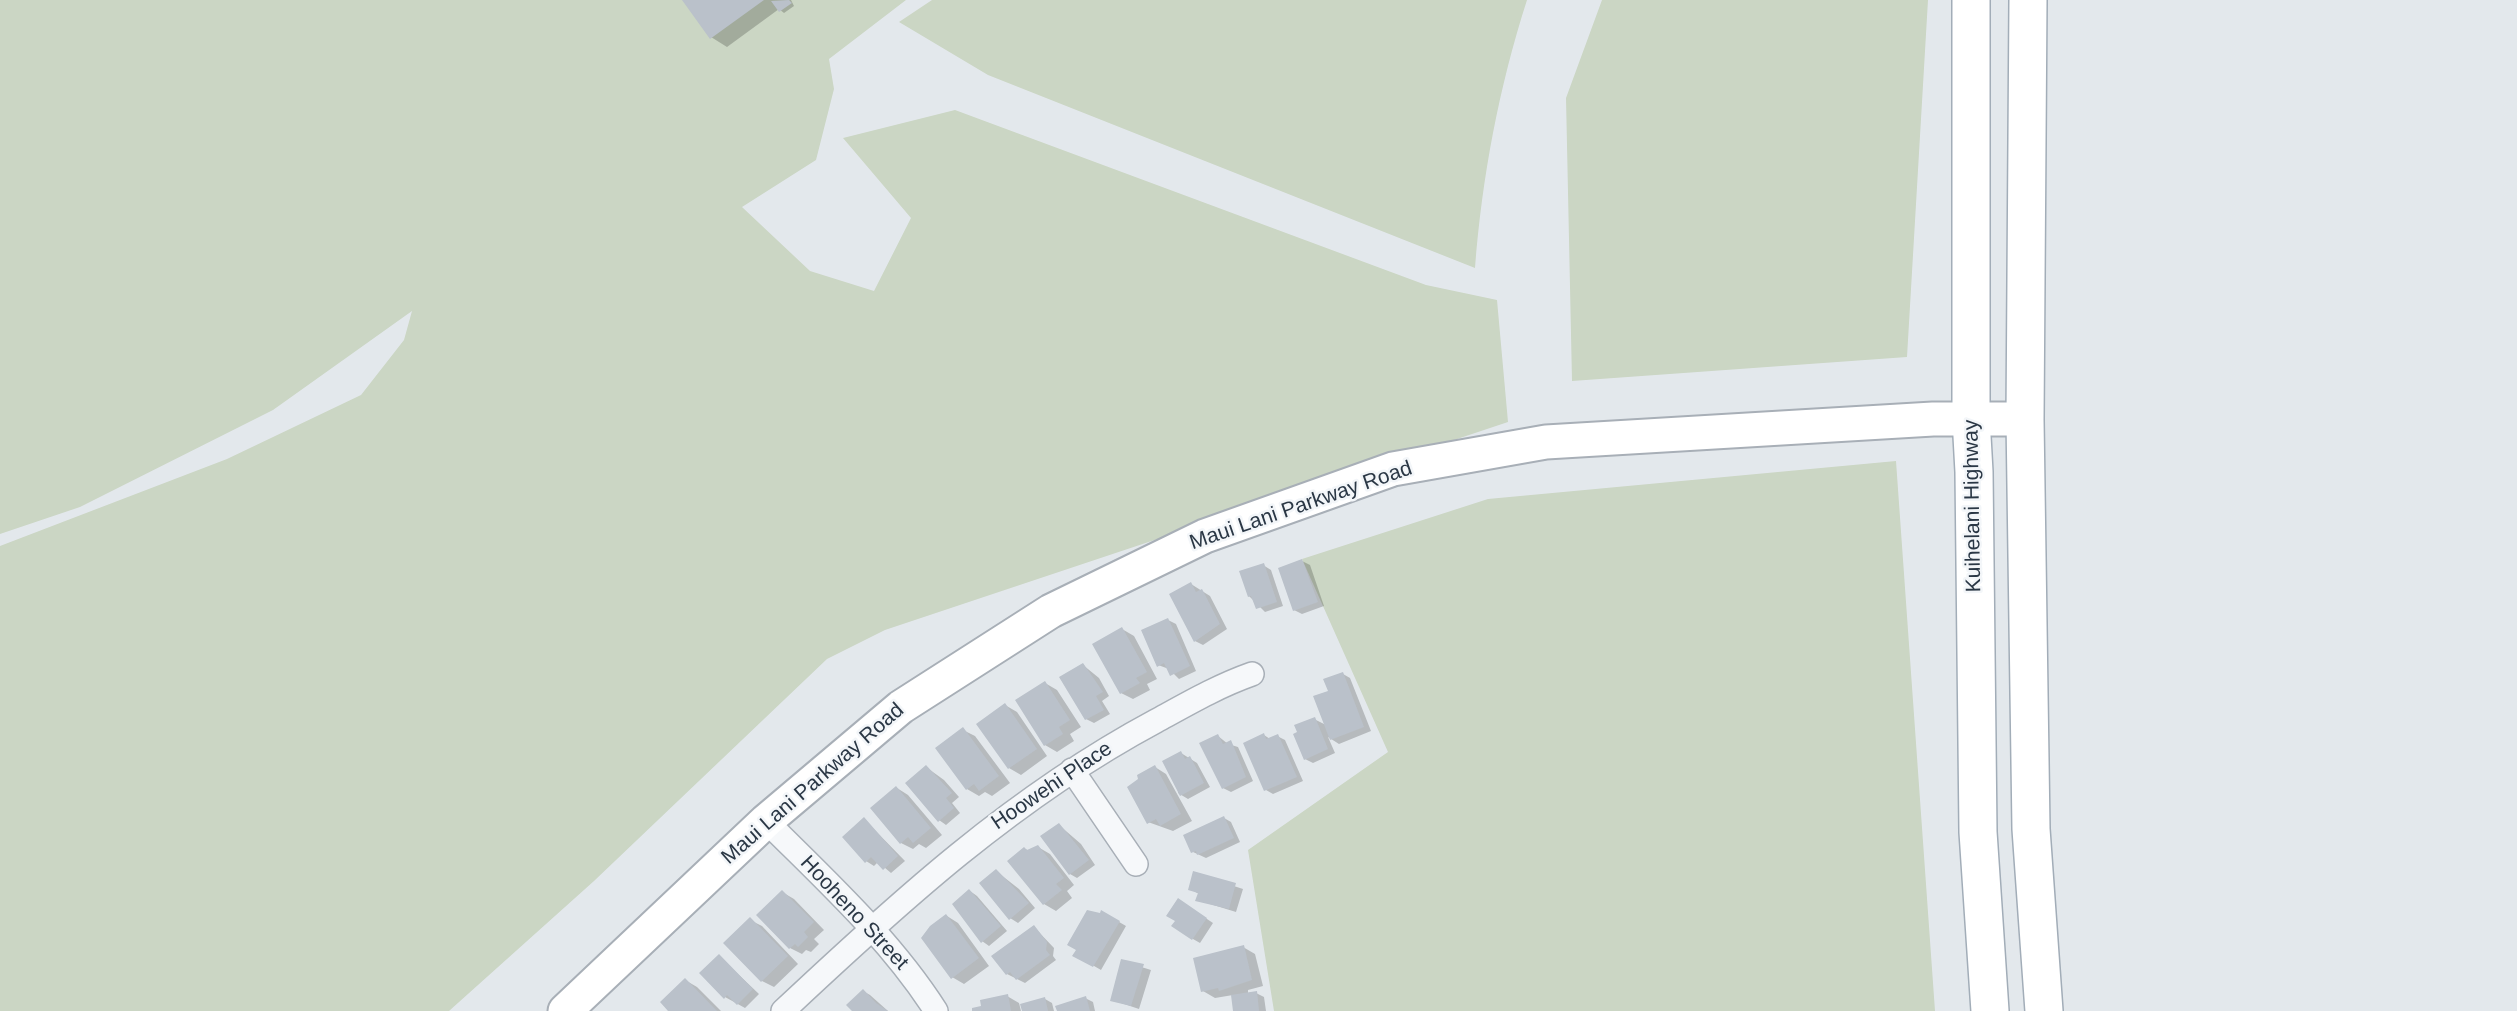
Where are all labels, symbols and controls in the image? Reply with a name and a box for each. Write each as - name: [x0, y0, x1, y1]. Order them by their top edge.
- street label: Kuihelani Highway: [1959, 419, 1987, 593]
- street label: Maui Lani Parkway Road: [1187, 456, 1415, 556]
- street label: Maui Lani Parkway Road: [717, 698, 909, 870]
- street label: Hoowehi Place: [987, 736, 1117, 836]
- street label: Hooheno Street: [795, 851, 913, 975]

